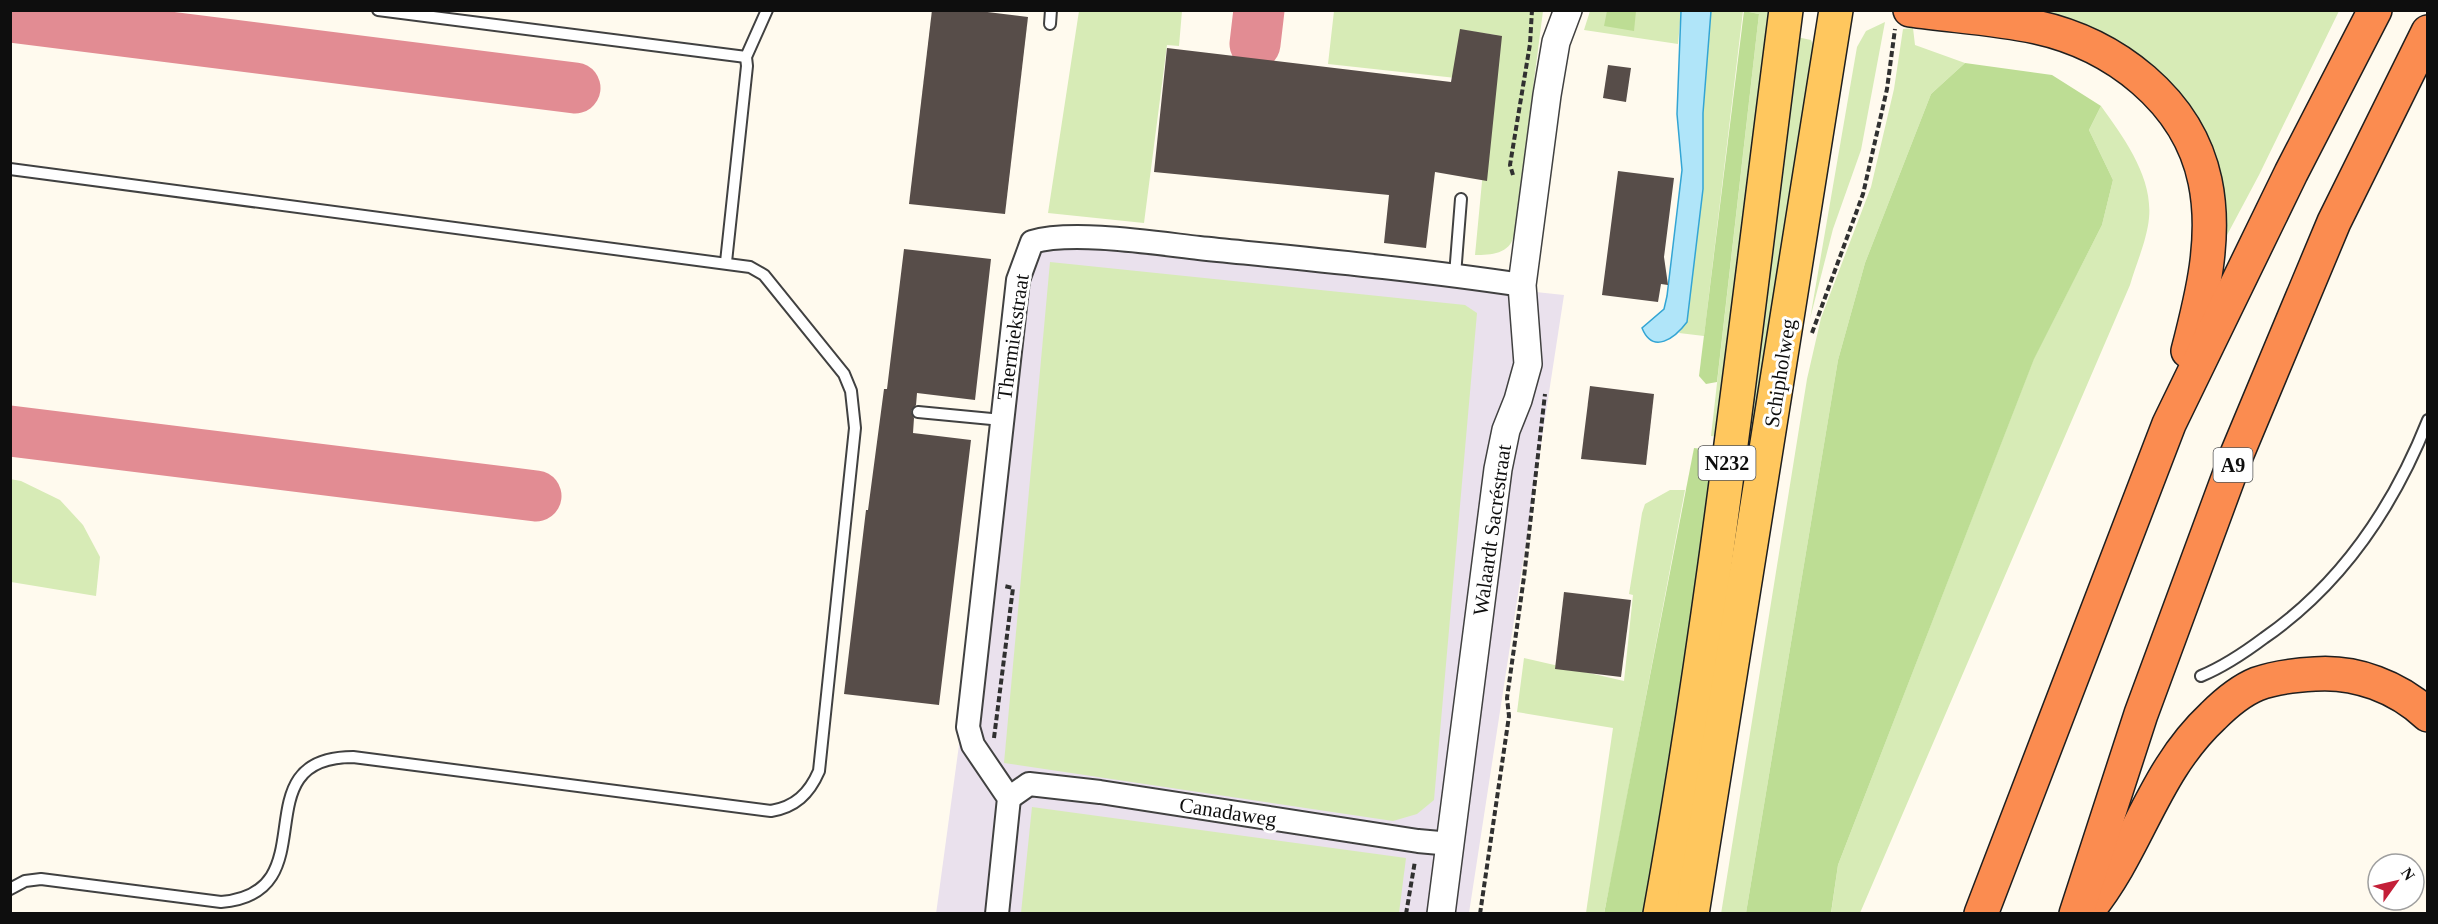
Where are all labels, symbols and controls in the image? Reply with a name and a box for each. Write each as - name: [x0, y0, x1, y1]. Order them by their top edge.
- street label: Thermiekstraat: [992, 272, 1034, 402]
- street label: Schipholweg: [1760, 316, 1801, 429]
- street label: Walaardt Sacréstraat: [1468, 443, 1516, 617]
- road number: N232: [1698, 446, 1756, 480]
- road number: A9: [2214, 448, 2252, 482]
- street label: Canadaweg: [1178, 792, 1279, 832]
- north arrow: [2366, 852, 2426, 912]
- text: N: [2398, 864, 2419, 884]

